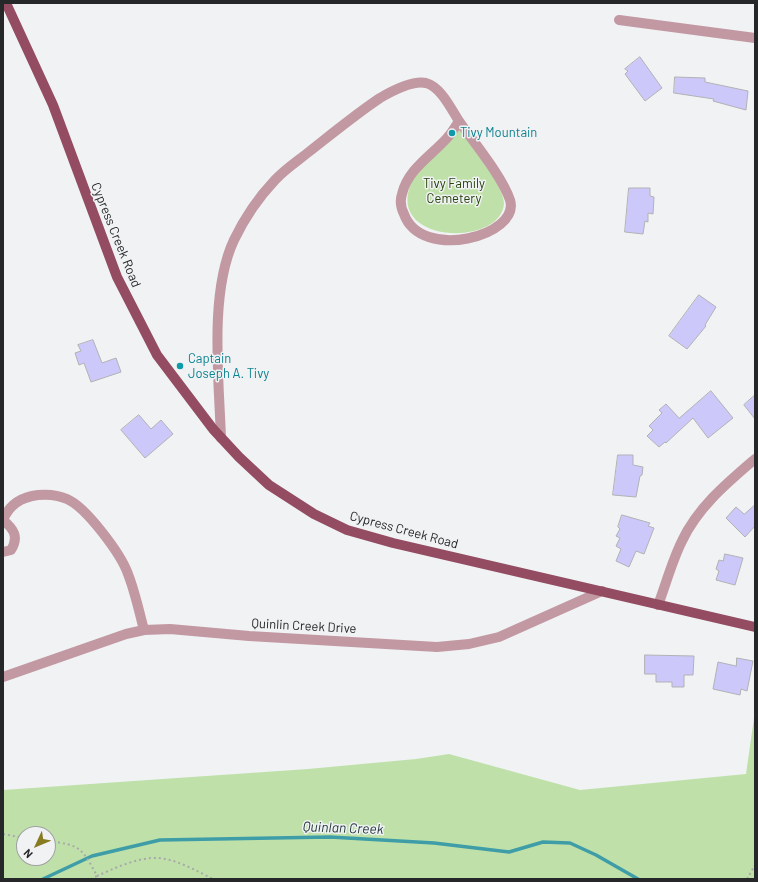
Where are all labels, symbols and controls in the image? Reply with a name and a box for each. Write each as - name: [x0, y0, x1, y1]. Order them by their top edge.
- place label: Tivy Mountain: [460, 125, 537, 141]
- marker: Tivy Mountain: [447, 128, 457, 138]
- park label: Tivy Family Cemetery: [423, 176, 485, 207]
- street label: Cypress Creek Road: [88, 180, 144, 290]
- place label: Captain Joseph A. Tivy: [188, 351, 269, 382]
- marker: Captain Joseph A. Tivy: [175, 361, 185, 371]
- street label: Cypress Creek Road: [348, 508, 460, 552]
- street label: Quinlin Creek Drive: [251, 615, 357, 637]
- water label: Quinlan Creek: [302, 818, 384, 838]
- north arrow: [16, 826, 56, 866]
- text: N: [21, 847, 35, 861]

